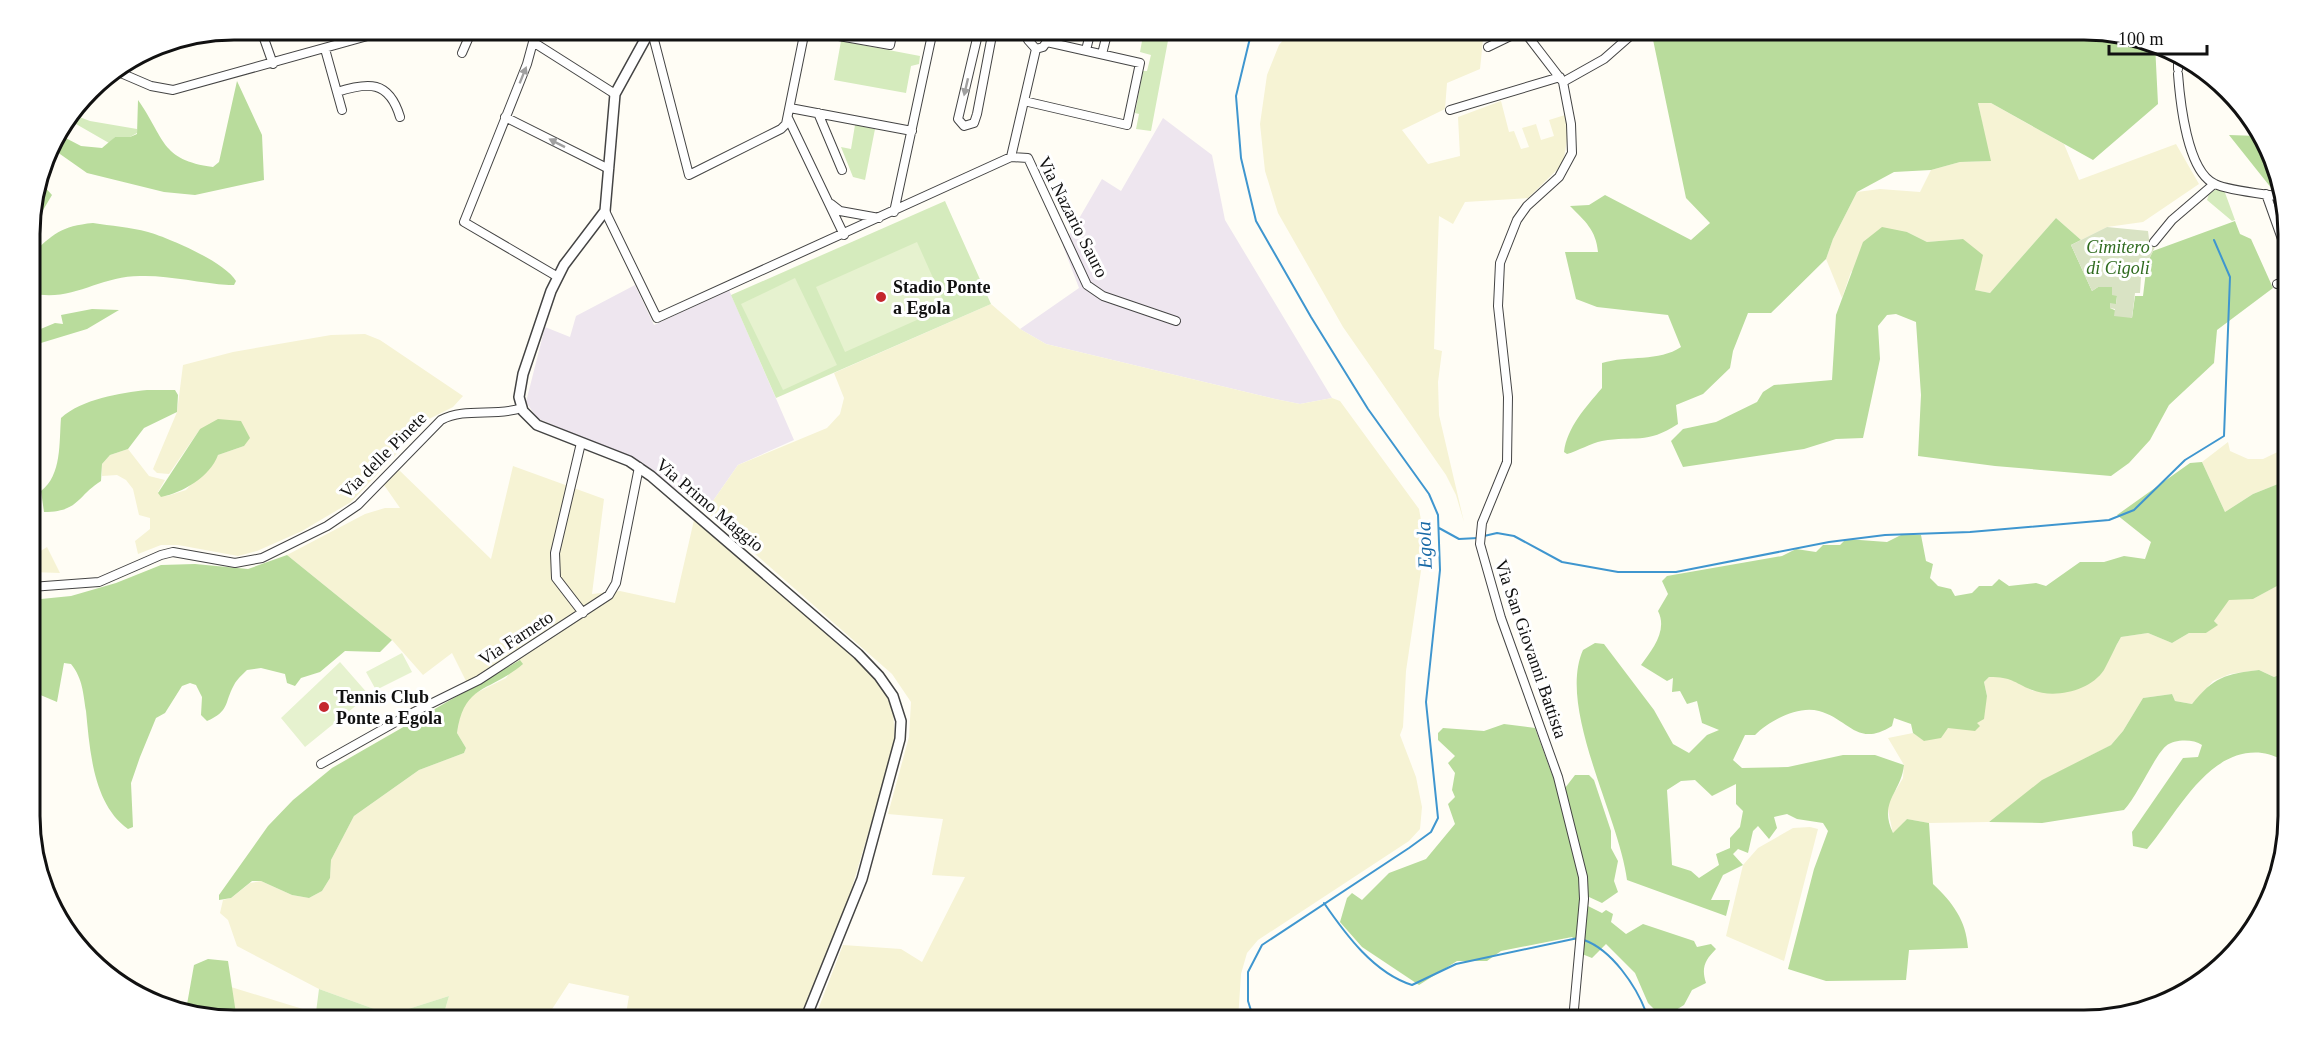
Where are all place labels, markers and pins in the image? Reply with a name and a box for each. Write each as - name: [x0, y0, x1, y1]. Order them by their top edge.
- place label: Stadio Ponte a Egola: [893, 277, 991, 318]
- marker: Stadio Ponte a Egola: [874, 290, 888, 304]
- place label: Tennis Club Ponte a Egola: [336, 687, 442, 728]
- marker: Tennis Club Ponte a Egola: [317, 700, 331, 714]

